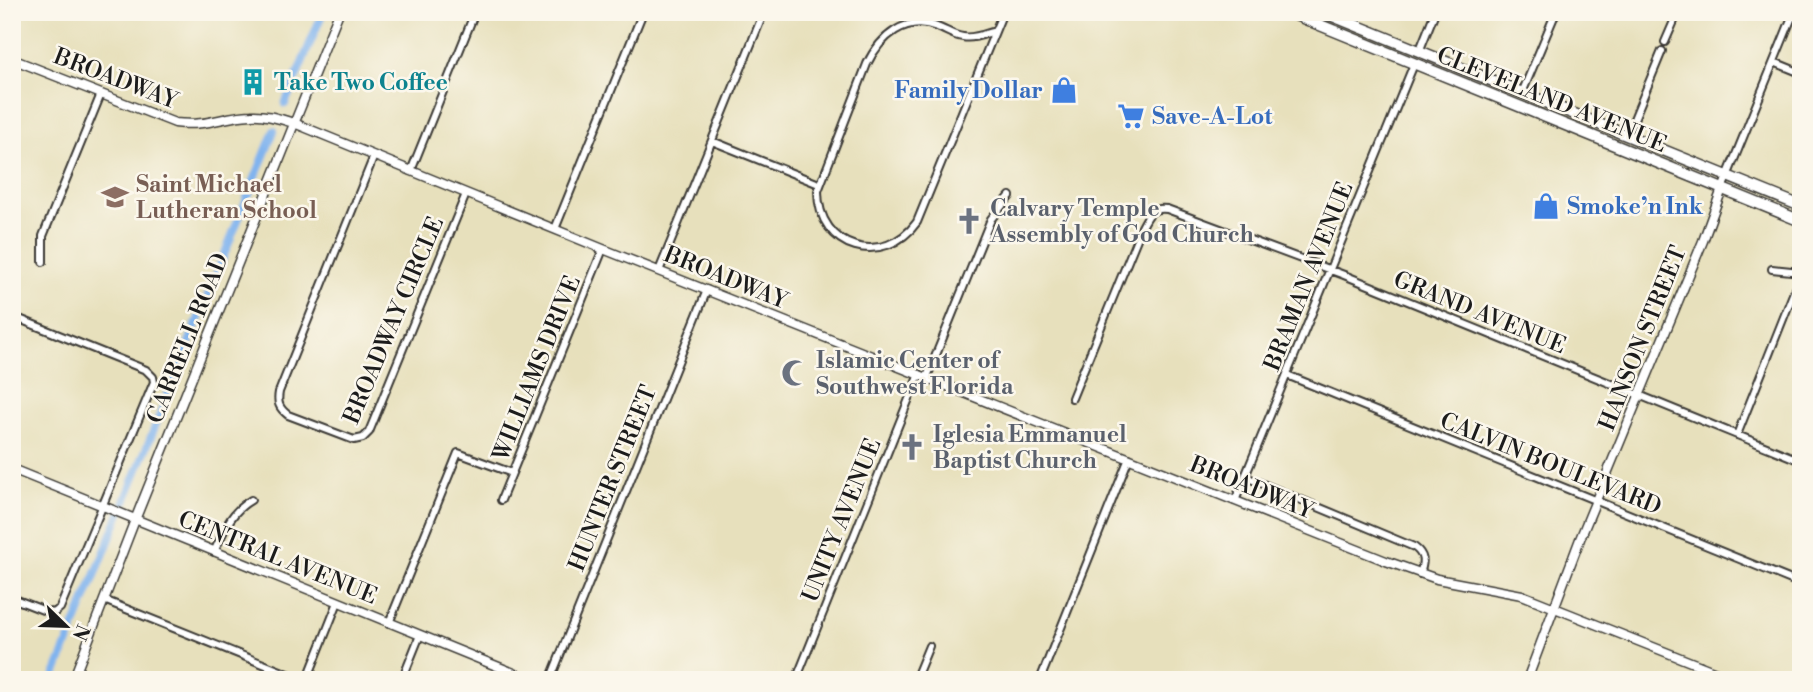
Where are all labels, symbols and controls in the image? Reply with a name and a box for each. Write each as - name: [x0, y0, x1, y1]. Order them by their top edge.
- street label: CLEVELAND AVENUE: [1433, 41, 1671, 159]
- street label: BROADWAY: [49, 42, 183, 116]
- building icon: Take Two Coffee: [238, 67, 268, 97]
- place label: Take Two Coffee: [274, 69, 448, 97]
- shop icon: Family Dollar: [1049, 75, 1079, 105]
- place label: Family Dollar: [894, 77, 1043, 105]
- supermarket icon: Save-A-Lot: [1116, 101, 1146, 131]
- place label: Save-A-Lot: [1152, 103, 1273, 131]
- place label: Saint Michael Lutheran School: [136, 171, 317, 225]
- street label: BRAMAN AVENUE: [1258, 178, 1360, 376]
- school or university icon: Saint Michael Lutheran School: [100, 182, 130, 212]
- shop icon: Smoke’n Ink: [1531, 191, 1561, 221]
- place label: Smoke’n Ink: [1567, 193, 1704, 221]
- place label: Calvary Temple Assembly of God Church: [989, 195, 1254, 249]
- church icon: Calvary Temple Assembly of God Church: [954, 206, 984, 236]
- street label: BROADWAY CIRCLE: [337, 213, 450, 429]
- street label: BROADWAY: [659, 240, 793, 316]
- street label: HANSON STREET: [1593, 242, 1693, 435]
- street label: CARRELL ROAD: [141, 249, 235, 428]
- street label: GRAND AVENUE: [1389, 266, 1570, 360]
- street label: WILLIAMS DRIVE: [487, 272, 587, 466]
- place label: Islamic Center of Southwest Florida: [816, 347, 1014, 401]
- mosque icon: Islamic Center of Southwest Florida: [780, 358, 810, 388]
- street label: HUNTER STREET: [563, 381, 663, 575]
- street label: CALVIN BOULEVARD: [1436, 407, 1665, 521]
- place label: Iglesia Emmanuel Baptist Church: [933, 421, 1127, 475]
- church icon: Iglesia Emmanuel Baptist Church: [897, 432, 927, 462]
- street label: UNITY AVENUE: [796, 434, 888, 606]
- street label: BROADWAY: [1185, 450, 1319, 526]
- street label: CENTRAL AVENUE: [174, 505, 381, 611]
- north arrow: [32, 590, 102, 660]
- text: N: [67, 621, 95, 644]

